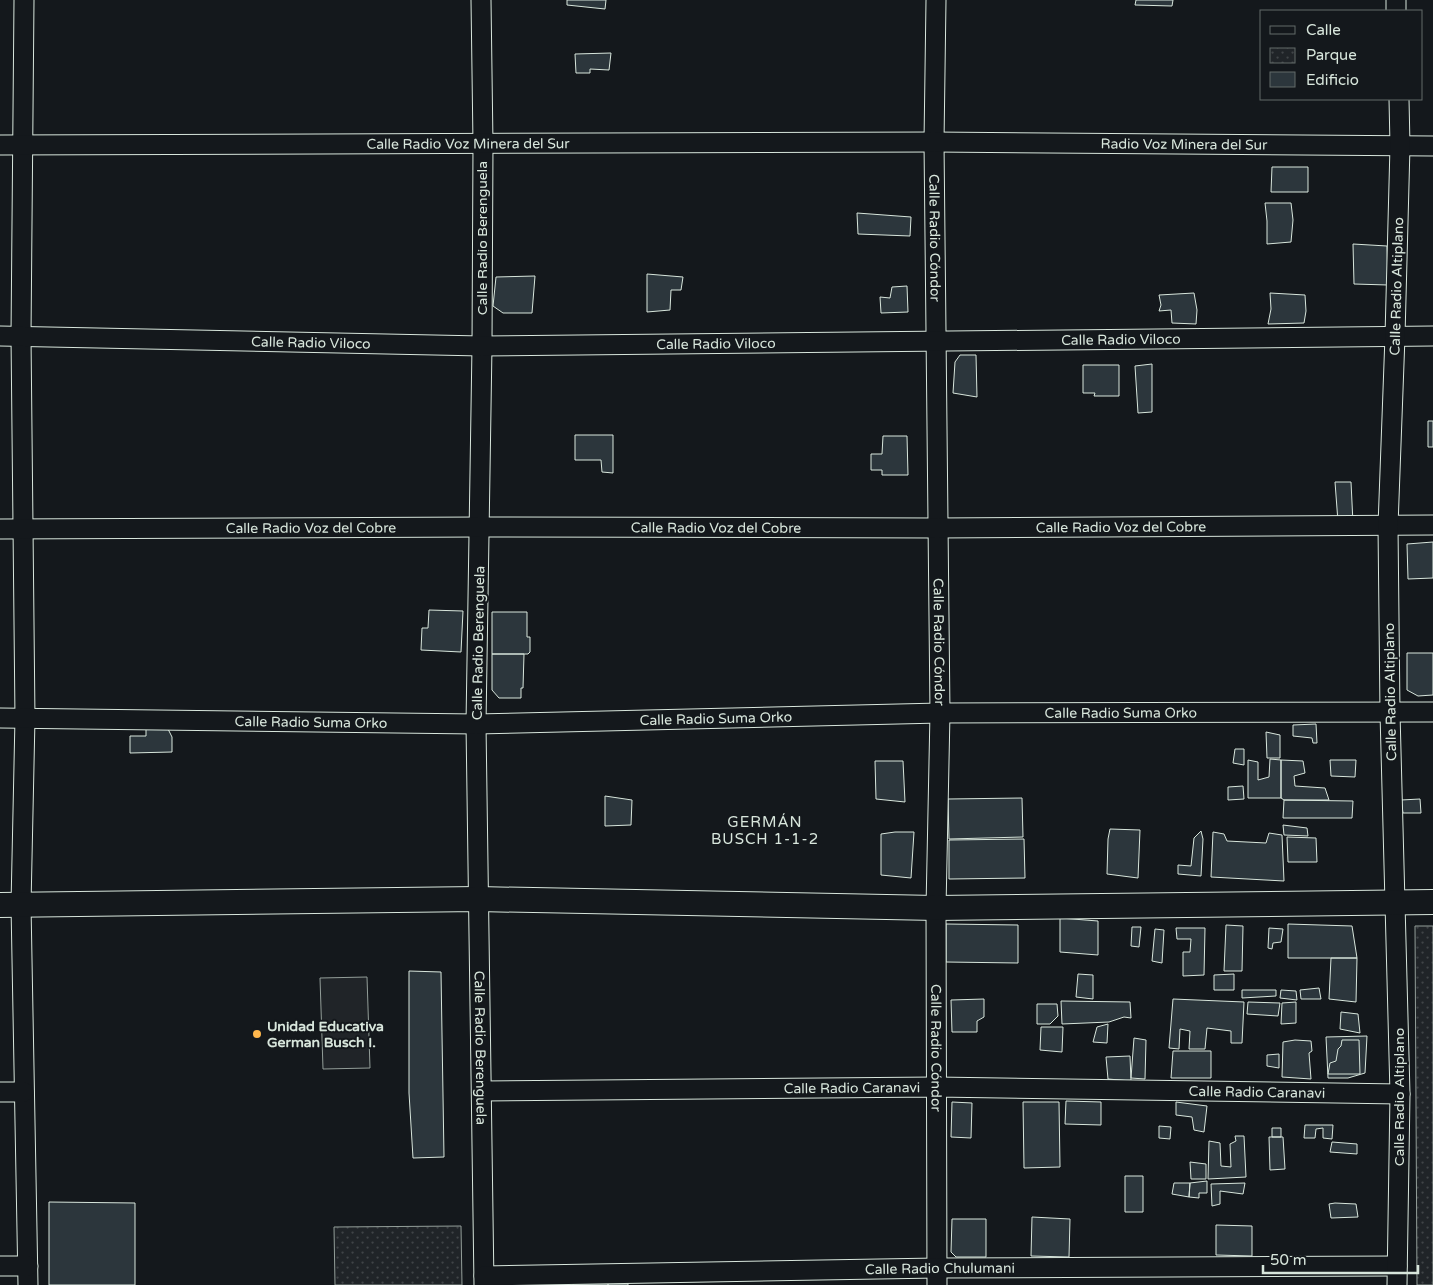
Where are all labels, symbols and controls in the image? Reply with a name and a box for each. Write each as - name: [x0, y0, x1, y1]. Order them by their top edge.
- legend: [1260, 10, 1423, 100]
- text: Calle: [1306, 21, 1341, 39]
- text: Parque: [1306, 46, 1357, 64]
- text: Edificio: [1306, 71, 1359, 89]
- street label: Calle Radio Voz Minera del Sur: [366, 135, 570, 153]
- street label: Radio Voz Minera del Sur: [1100, 135, 1268, 154]
- street label: Calle Radio Berenguela: [474, 161, 491, 315]
- street label: Calle Radio Cóndor: [925, 174, 944, 303]
- street label: Calle Radio Altiplano: [1386, 217, 1407, 356]
- street label: Calle Radio Viloco: [1061, 331, 1181, 349]
- street label: Calle Radio Viloco: [251, 333, 371, 353]
- street label: Calle Radio Viloco: [656, 335, 776, 353]
- street label: Calle Radio Voz del Cobre: [1036, 518, 1206, 536]
- street label: Calle Radio Voz del Cobre: [226, 519, 396, 537]
- street label: Calle Radio Voz del Cobre: [631, 519, 801, 537]
- street label: Calle Radio Berenguela: [469, 566, 488, 720]
- street label: Calle Radio Cóndor: [930, 578, 948, 707]
- street label: Calle Radio Altiplano: [1381, 623, 1400, 761]
- street label: Calle Radio Suma Orko: [1045, 704, 1197, 722]
- street label: Calle Radio Suma Orko: [639, 709, 792, 729]
- street label: Calle Radio Suma Orko: [235, 713, 387, 732]
- district label: GERMÁN BUSCH 1-1-2: [711, 813, 819, 848]
- street label: Calle Radio Berenguela: [471, 971, 490, 1125]
- street label: Calle Radio Cóndor: [927, 984, 945, 1112]
- place label: Unidad Educativa German Busch I.: [267, 1018, 384, 1051]
- marker: Unidad Educativa German Busch I.: [251, 1028, 263, 1040]
- street label: Calle Radio Altiplano: [1391, 1028, 1408, 1166]
- street label: Calle Radio Caranavi: [784, 1079, 920, 1097]
- street label: Calle Radio Caranavi: [1189, 1083, 1325, 1102]
- scale bar: [1263, 1242, 1418, 1274]
- text: 50 m: [1270, 1251, 1307, 1269]
- street label: Calle Radio Chulumani: [865, 1260, 1015, 1278]

